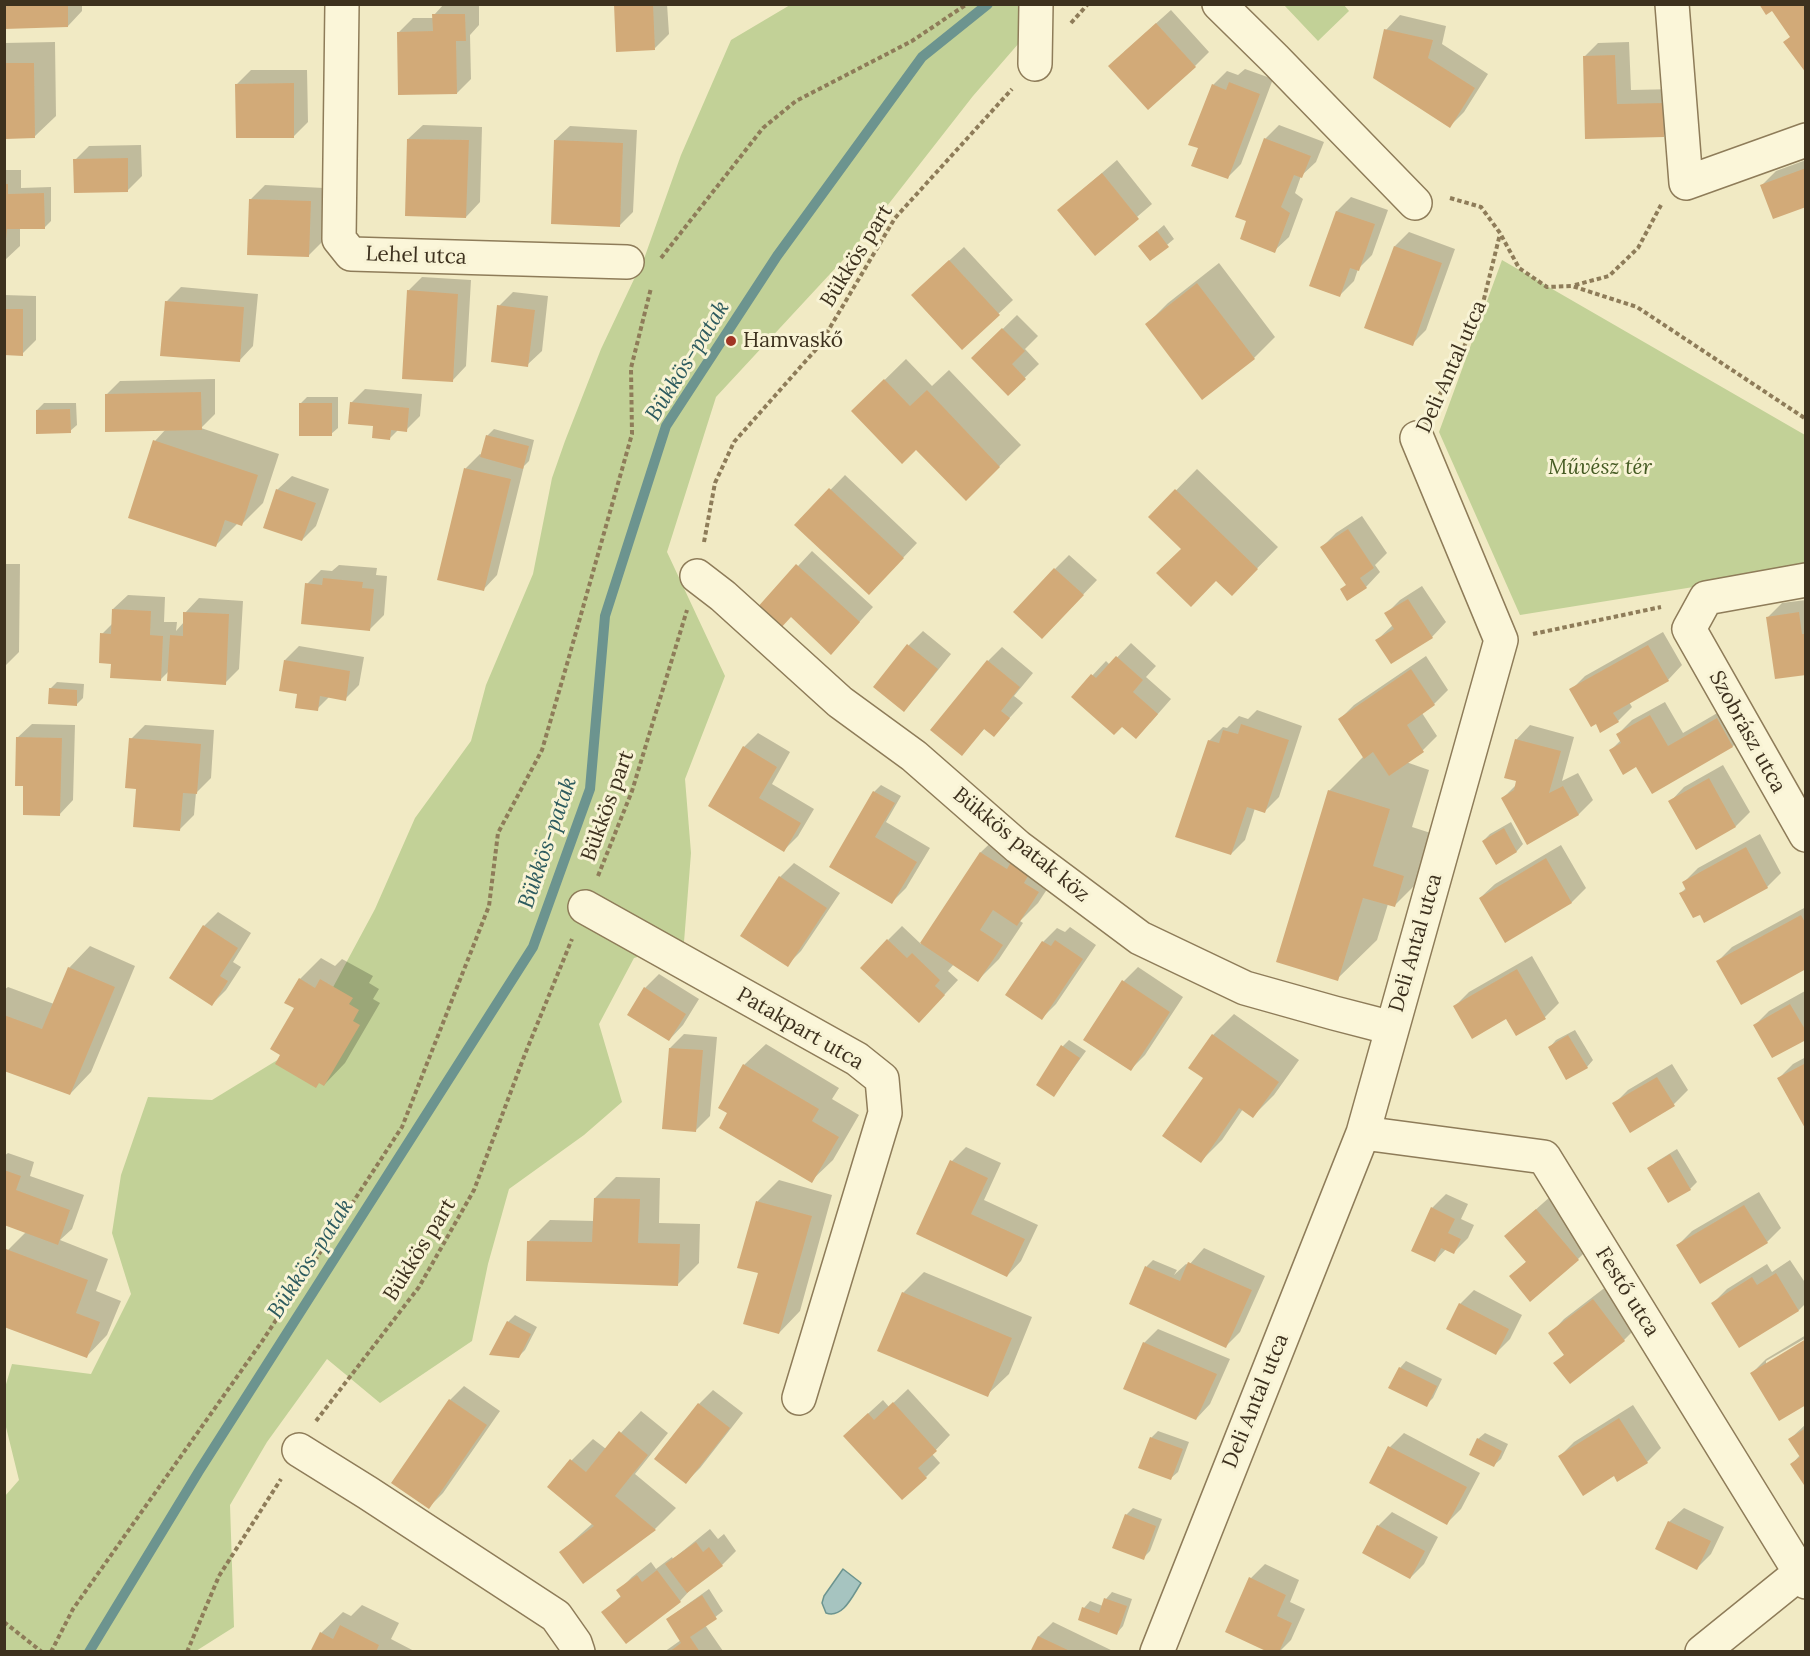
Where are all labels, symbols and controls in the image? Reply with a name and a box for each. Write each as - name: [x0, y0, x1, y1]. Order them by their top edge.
- street label: Bükkös part: [816, 200, 898, 312]
- street label: Lehel utca: [365, 242, 467, 270]
- water label: Bükkös-patak: [640, 296, 736, 426]
- street label: Deli Antal utca: [1411, 297, 1493, 437]
- place label: Hamvaskő: [743, 328, 843, 354]
- marker: Hamvaskő: [724, 334, 738, 348]
- park label: Művész tér: [1548, 455, 1652, 481]
- street label: Szobrász utca: [1703, 667, 1791, 797]
- street label: Bükkös part: [576, 747, 640, 865]
- water label: Bükkös-patak: [513, 774, 583, 912]
- street label: Bükkös patak köz: [948, 782, 1094, 908]
- street label: Deli Antal utca: [1384, 871, 1448, 1015]
- street label: Patakpart utca: [732, 982, 868, 1076]
- water label: Bükkös-patak: [263, 1194, 359, 1324]
- street label: Bükkös part: [379, 1194, 461, 1306]
- street label: Festő utca: [1590, 1243, 1664, 1341]
- street label: Deli Antal utca: [1218, 1330, 1294, 1472]

